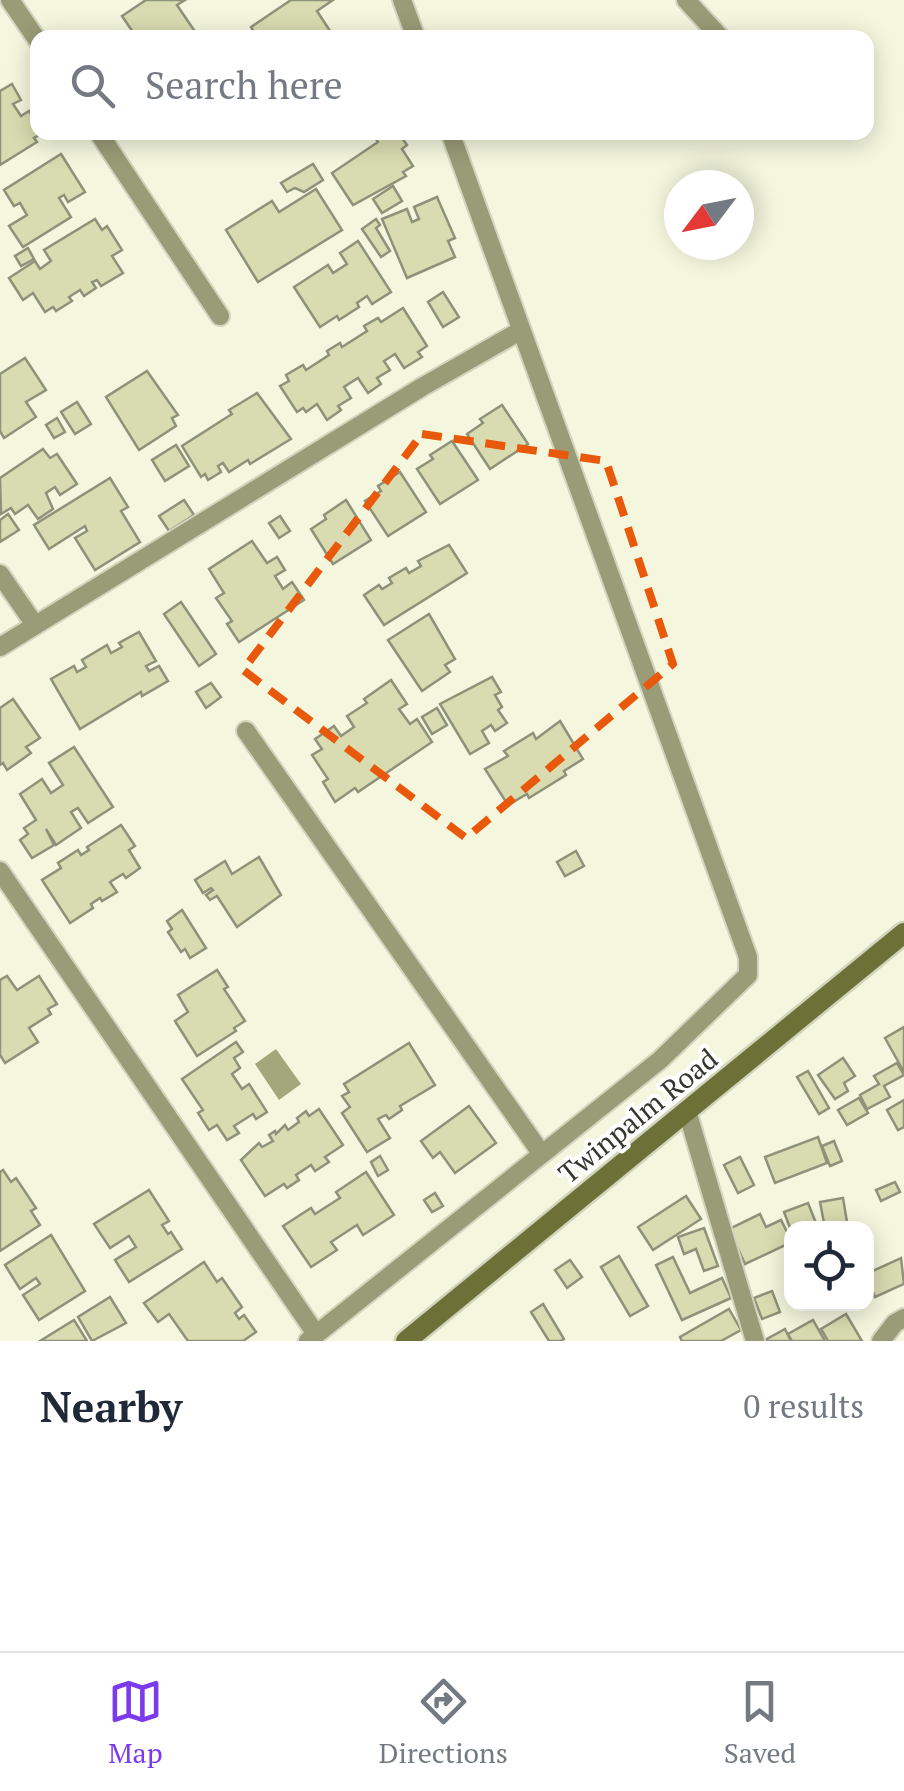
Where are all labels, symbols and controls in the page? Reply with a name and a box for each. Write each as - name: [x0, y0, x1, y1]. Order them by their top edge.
- search box: [30, 30, 874, 140]
- icon: search: [65, 58, 120, 113]
- text: Search here: [145, 60, 343, 110]
- north arrow: [664, 170, 754, 260]
- street label: Twinpalm Road: [550, 1040, 725, 1191]
- map controls: [784, 1221, 874, 1311]
- button: locate: [784, 1221, 874, 1311]
- text: Nearby: [40, 1378, 182, 1434]
- text: 0 results: [743, 1385, 864, 1427]
- tab: Map: [108, 1674, 163, 1771]
- tab: Directions: [379, 1674, 508, 1771]
- tab: Saved: [724, 1674, 796, 1771]

